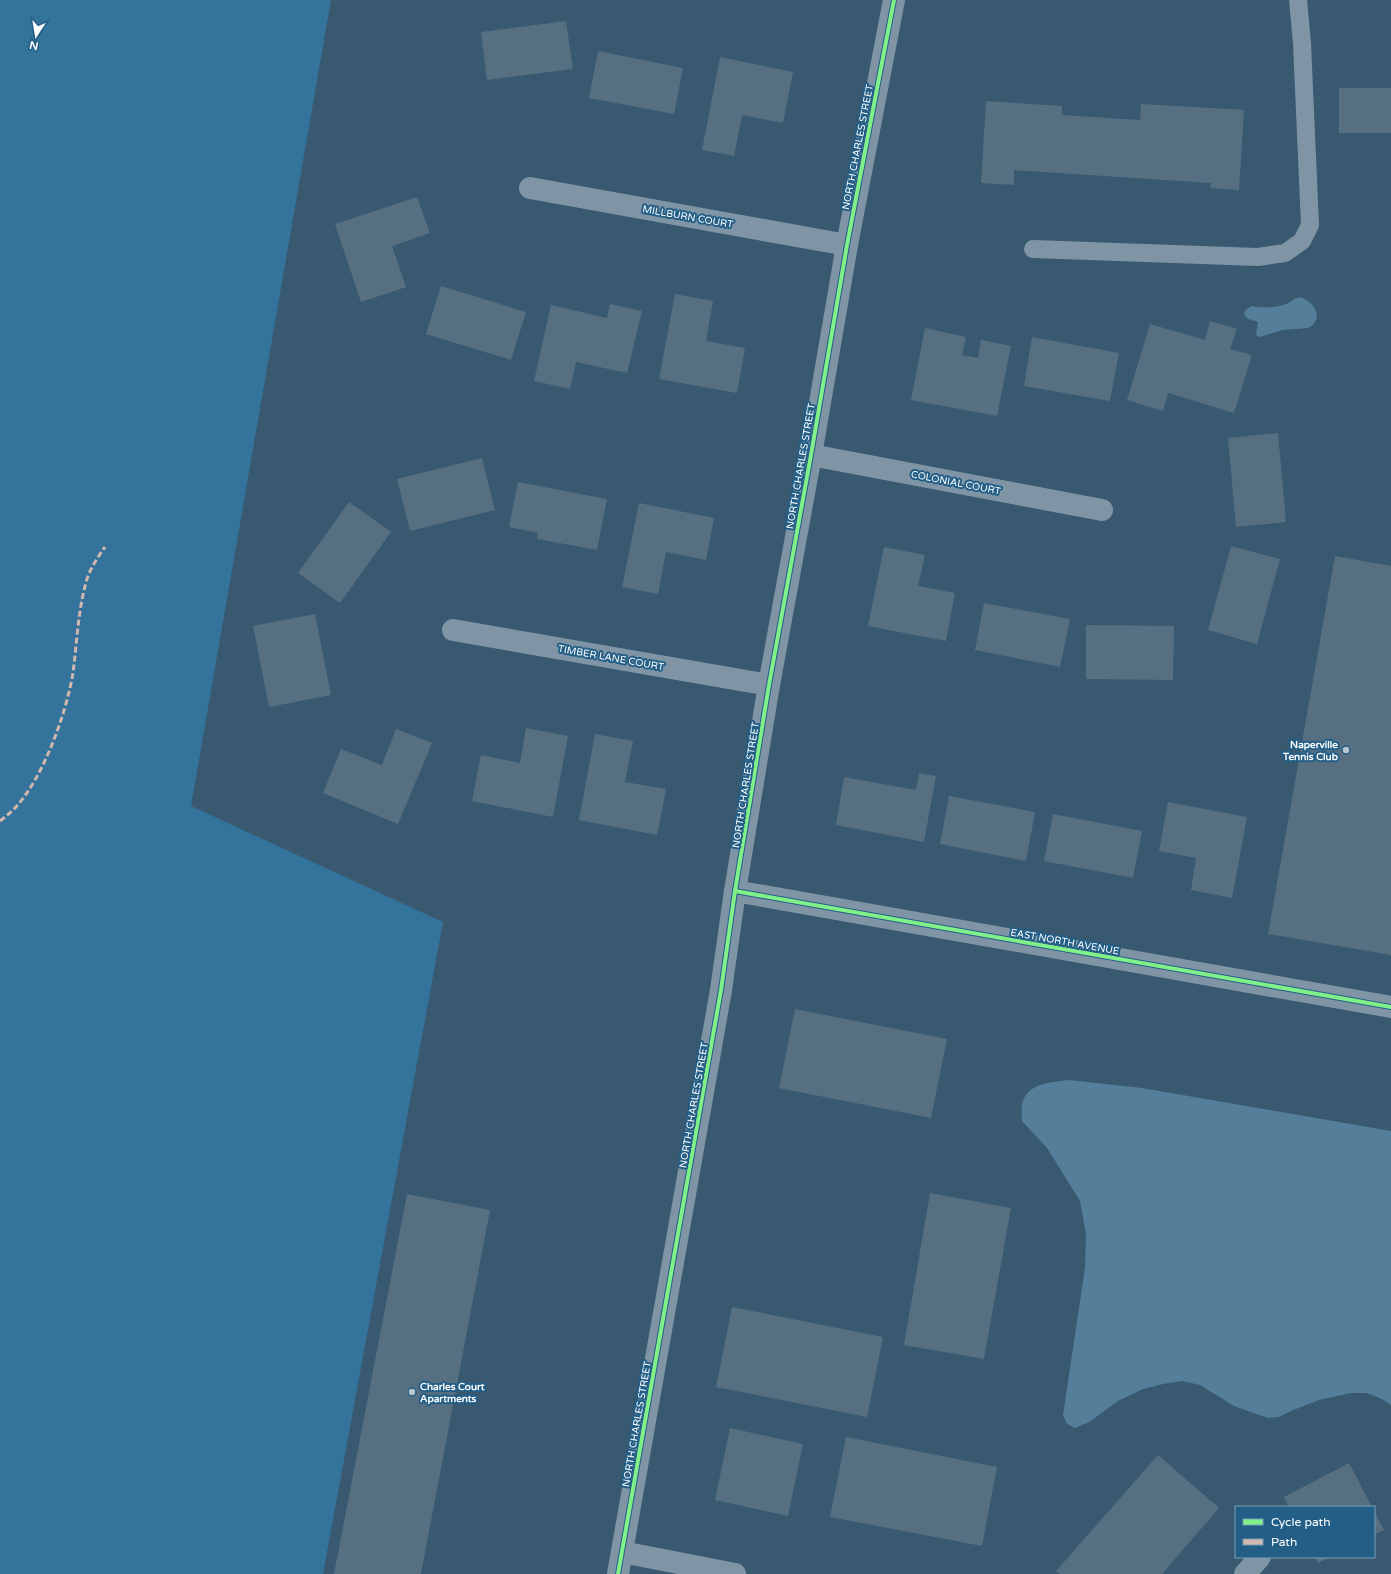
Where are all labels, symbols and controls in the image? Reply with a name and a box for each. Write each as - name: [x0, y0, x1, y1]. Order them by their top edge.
- north arrow: [16, 16, 56, 56]
- text: N: [28, 38, 40, 53]
- street label: NORTH CHARLES STREET: [840, 84, 876, 211]
- street label: MILLBURN COURT: [642, 203, 734, 231]
- street label: NORTH CHARLES STREET: [784, 402, 818, 530]
- street label: COLONIAL COURT: [910, 468, 1002, 498]
- street label: TIMBER LANE COURT: [557, 643, 665, 673]
- street label: NORTH CHARLES STREET: [730, 721, 762, 849]
- place label: Naperville Tennis Club: [1282, 739, 1339, 763]
- marker: Naperville Tennis Club: [1341, 745, 1351, 755]
- street label: EAST NORTH AVENUE: [1010, 927, 1120, 957]
- street label: NORTH CHARLES STREET: [677, 1041, 711, 1169]
- street label: NORTH CHARLES STREET: [620, 1360, 654, 1488]
- place label: Charles Court Apartments: [420, 1381, 485, 1405]
- marker: Charles Court Apartments: [407, 1387, 417, 1397]
- legend: [1235, 1506, 1375, 1558]
- text: Cycle path: [1271, 1515, 1330, 1529]
- text: Path: [1271, 1535, 1297, 1549]

